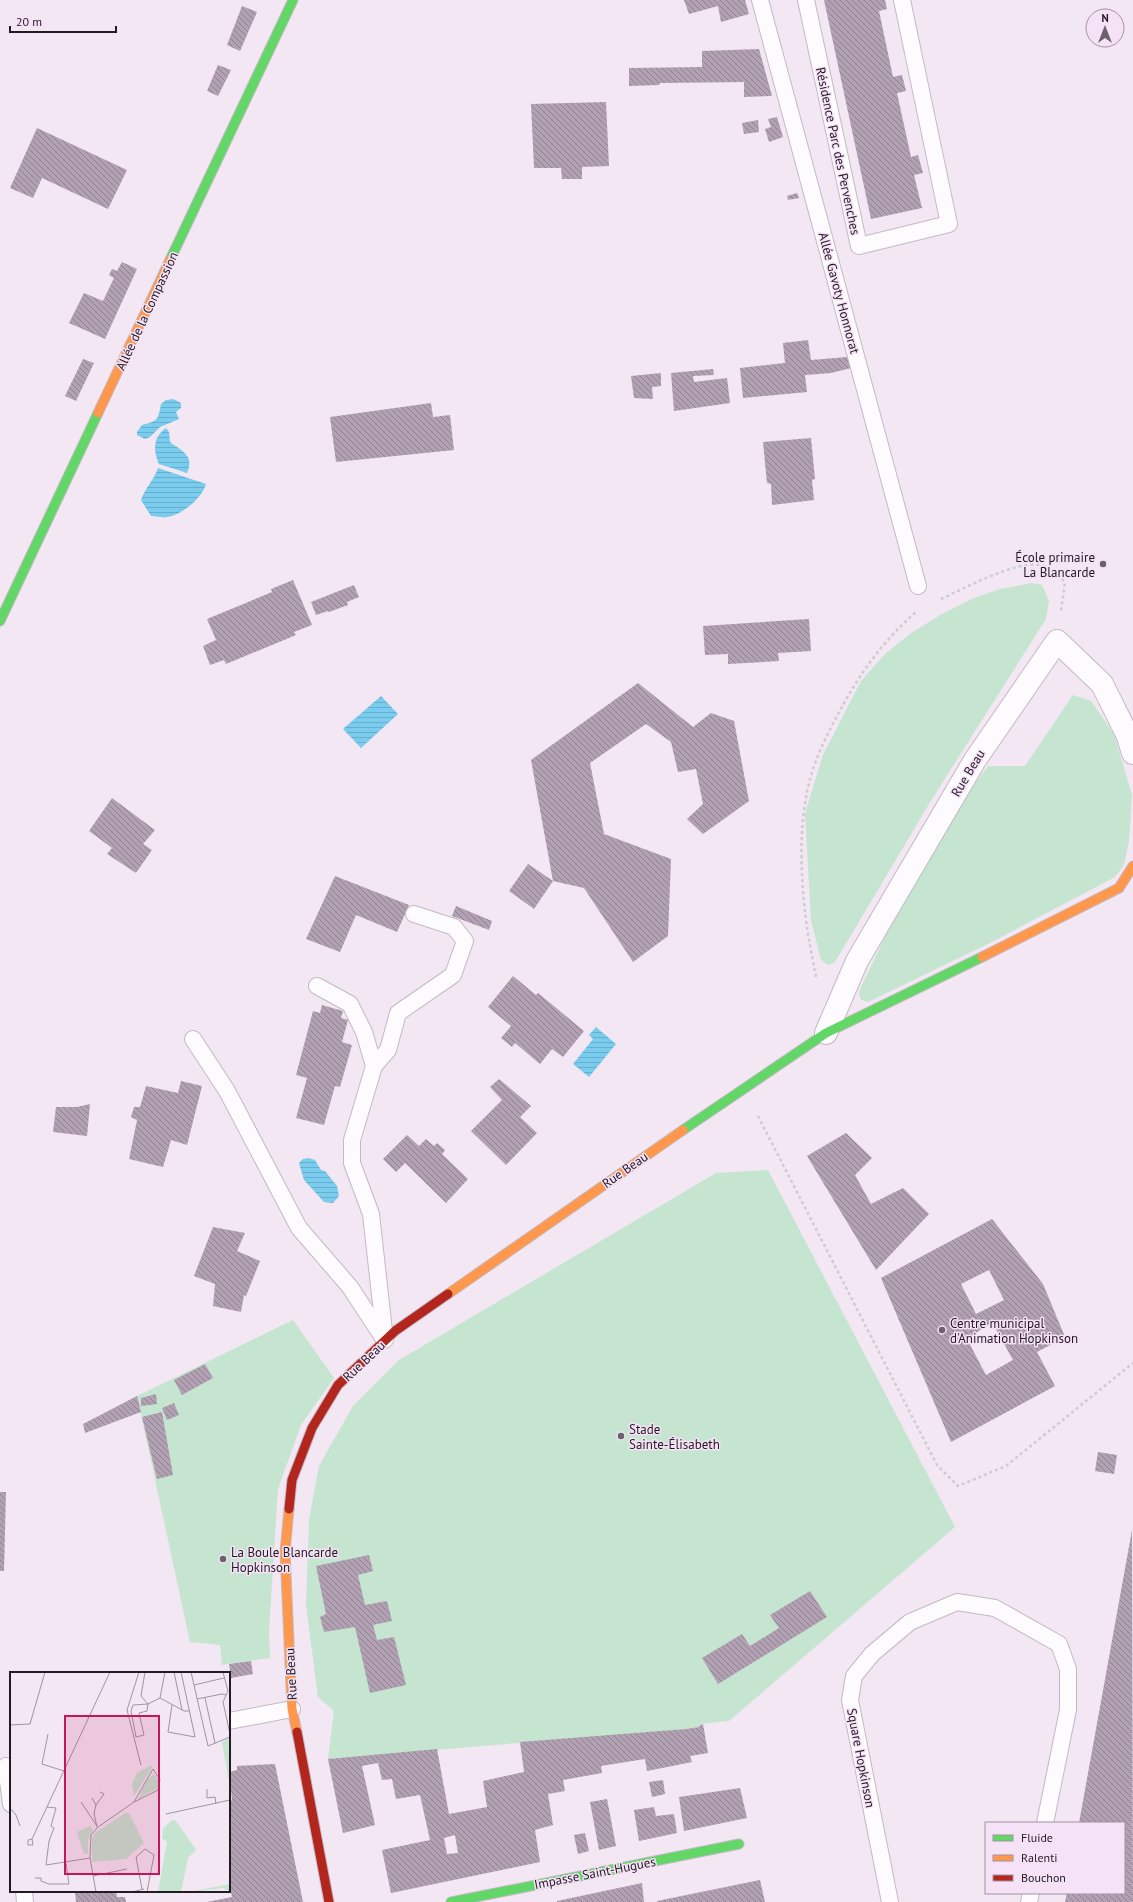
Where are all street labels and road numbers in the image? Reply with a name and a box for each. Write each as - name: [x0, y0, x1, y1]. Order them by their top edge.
- street label: Résidence Parc des Pervenches: [812, 66, 864, 236]
- street label: Allée Gavoty Honnorat: [815, 230, 864, 356]
- street label: Allée de la Compassion: [112, 249, 182, 373]
- street label: Rue Beau: [947, 746, 989, 800]
- street label: Rue Beau: [599, 1148, 651, 1192]
- street label: Rue Beau: [339, 1337, 389, 1385]
- street label: Rue Beau: [281, 1647, 301, 1701]
- street label: Square Hopkinson: [843, 1707, 879, 1809]
- street label: Impasse Saint-Hugues: [533, 1853, 657, 1893]

